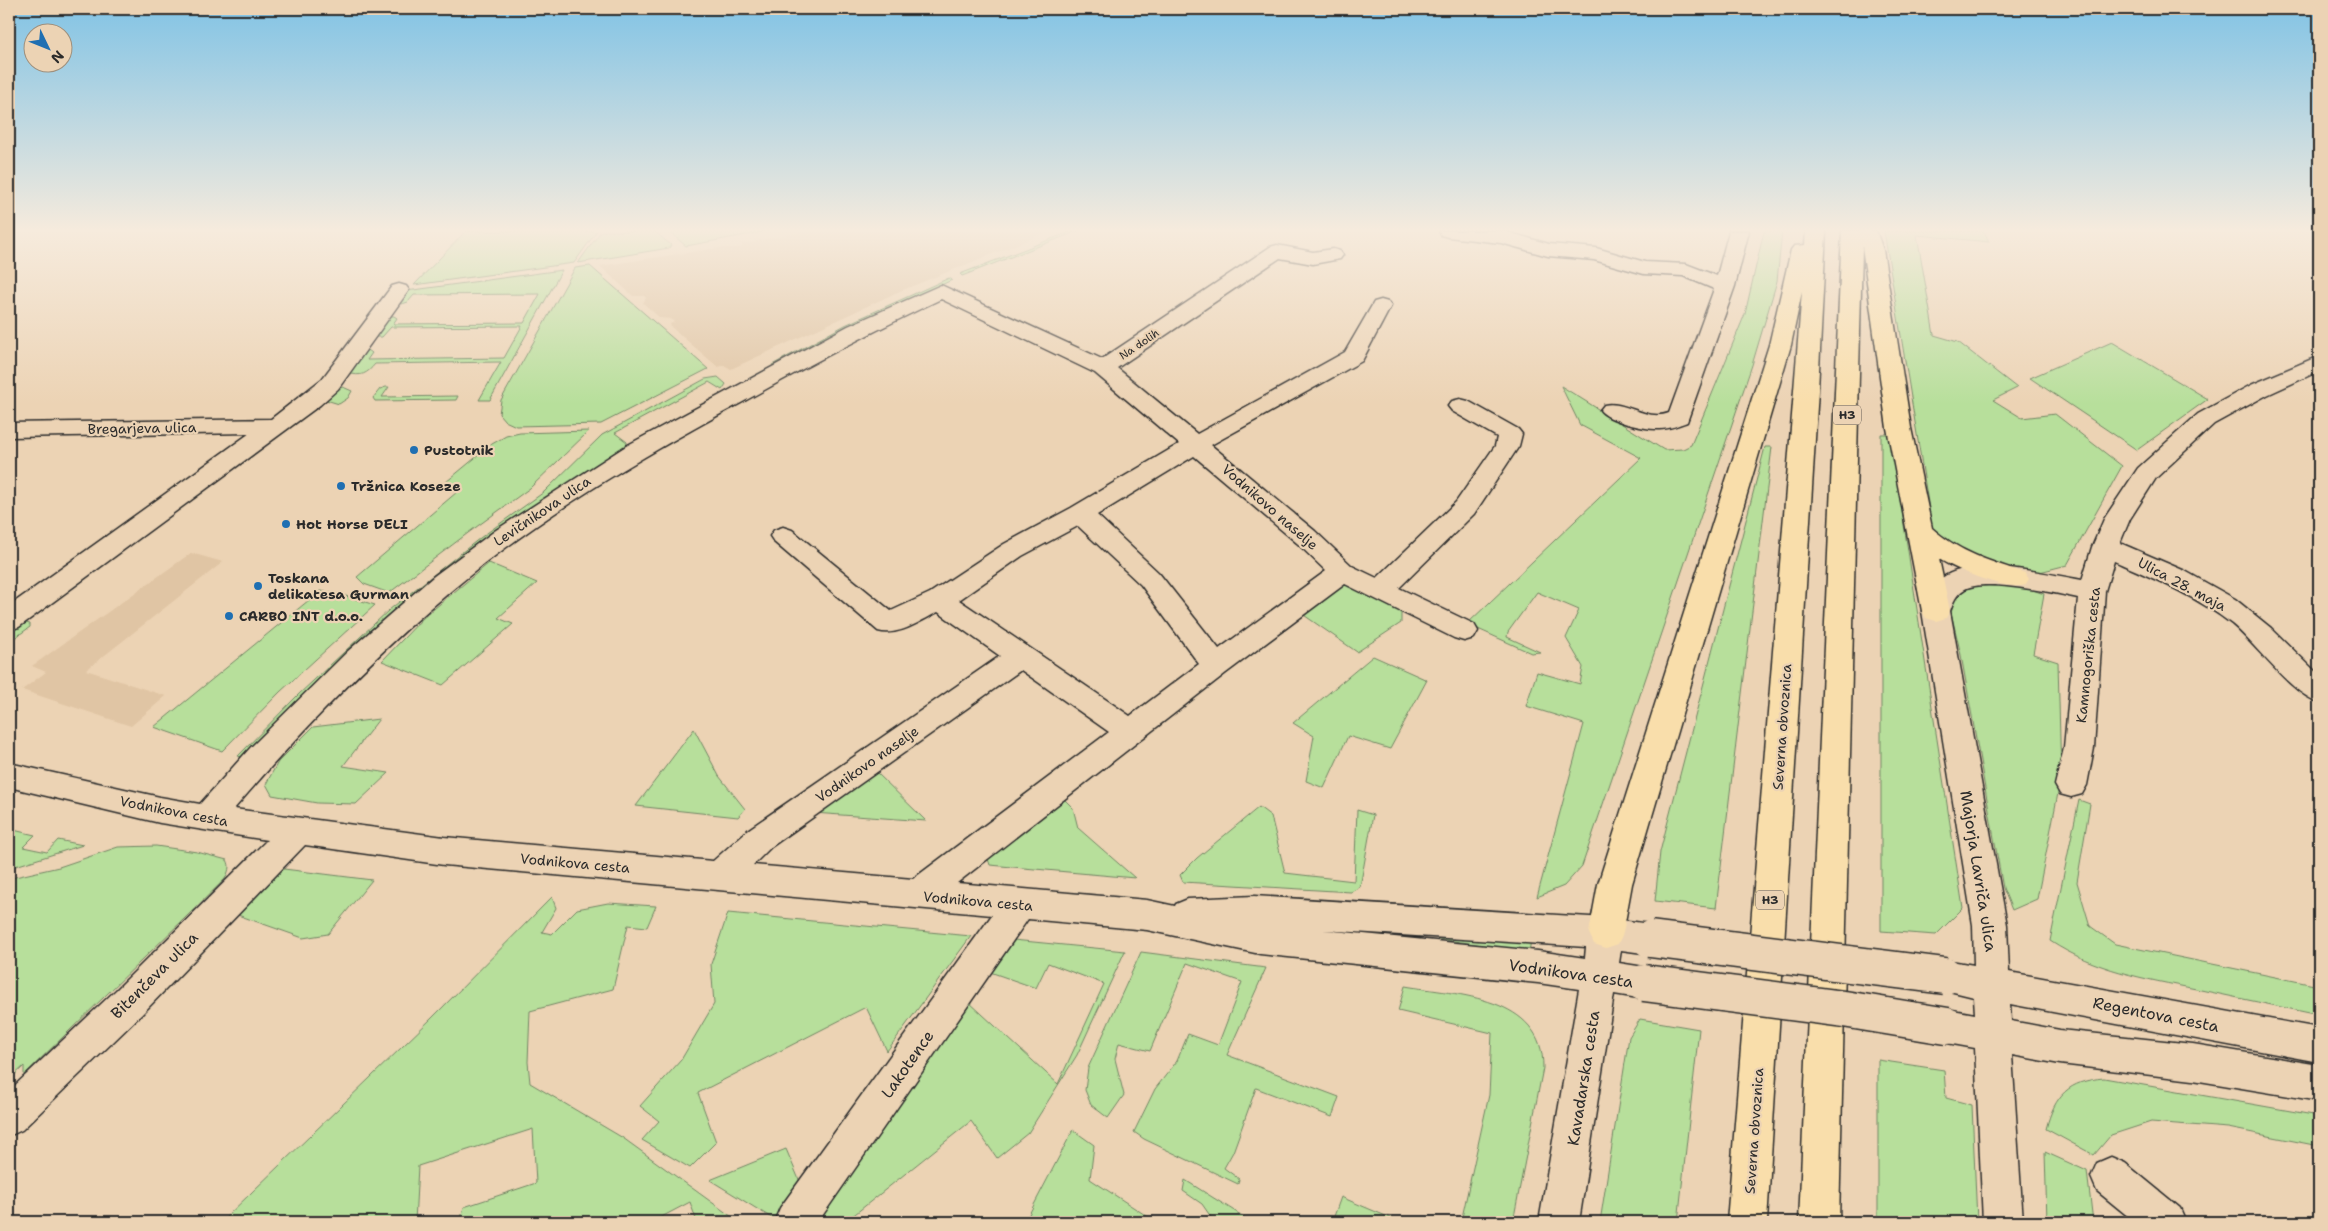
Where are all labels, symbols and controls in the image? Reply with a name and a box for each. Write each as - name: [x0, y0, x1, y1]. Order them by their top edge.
- north arrow: [22, 22, 72, 72]
- text: N: [47, 47, 68, 67]
- street label: Na dolih: [1116, 325, 1162, 363]
- road number: H3: [1833, 406, 1861, 424]
- street label: Bregarjeva ulica: [87, 418, 197, 438]
- place label: Pustotnik: [424, 441, 494, 459]
- marker: Pustotnik: [408, 444, 420, 456]
- street label: Vodnikovo naselje: [1218, 460, 1322, 554]
- street label: Levičnikova ulica: [490, 472, 594, 550]
- place label: Tržnica Koseze: [351, 477, 461, 495]
- marker: Tržnica Koseze: [335, 480, 347, 492]
- place label: Hot Horse DELI: [296, 515, 408, 533]
- marker: Hot Horse DELI: [280, 518, 292, 530]
- street label: Ulica 28. maja: [2135, 553, 2229, 615]
- place label: Toskana delikatesa Gurman: [268, 569, 409, 603]
- marker: Toskana delikatesa Gurman: [252, 580, 264, 592]
- street label: Kamnogoriška cesta: [2072, 586, 2104, 724]
- place label: CARBO INT d.o.o.: [239, 607, 363, 625]
- marker: CARBO INT d.o.o.: [223, 610, 235, 622]
- street label: Severna obvoznica: [1769, 663, 1795, 791]
- street label: Vodnikovo naselje: [812, 722, 922, 806]
- street label: Majorja Lavriča ulica: [1955, 789, 2002, 953]
- street label: Vodnikova cesta: [118, 792, 230, 830]
- street label: Vodnikova cesta: [519, 849, 631, 877]
- street label: Vodnikova cesta: [922, 887, 1034, 915]
- road number: H3: [1756, 890, 1784, 910]
- street label: Bitenčeva ulica: [106, 927, 203, 1024]
- street label: Vodnikova cesta: [1507, 954, 1635, 993]
- street label: Regentova cesta: [2091, 992, 2221, 1037]
- street label: Kavadarska cesta: [1562, 1009, 1605, 1147]
- street label: Lakotence: [876, 1026, 939, 1102]
- street label: Severna obvoznica: [1741, 1067, 1767, 1195]

